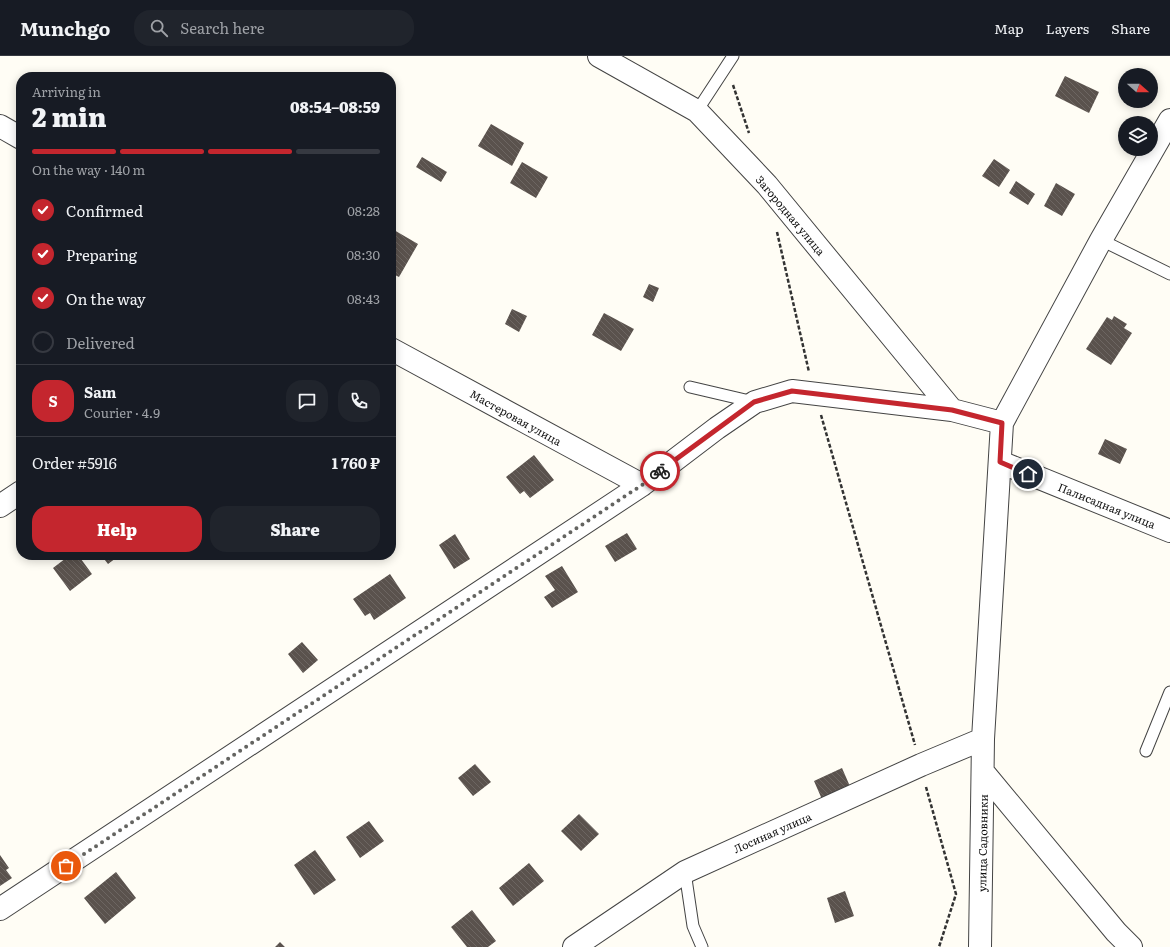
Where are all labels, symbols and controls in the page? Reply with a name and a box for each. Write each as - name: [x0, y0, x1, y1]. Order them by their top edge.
- search box: [134, 10, 414, 46]
- text: Munchgo: [20, 14, 110, 42]
- text: Search here: [180, 16, 264, 39]
- icon: search: [148, 17, 170, 39]
- text: Map: [994, 18, 1024, 38]
- text: Layers: [1046, 18, 1089, 38]
- text: Share: [1111, 18, 1150, 38]
- north arrow: [1118, 68, 1158, 108]
- map controls: [1118, 68, 1158, 156]
- text: Arriving in: [32, 82, 101, 101]
- text: 08:54–08:59: [290, 95, 380, 118]
- text: 2 min: [32, 96, 107, 135]
- button: layers: [1118, 116, 1158, 156]
- text: On the way · 140 m: [32, 160, 145, 179]
- street label: Загородная улица: [753, 172, 829, 258]
- icon: check: [32, 199, 54, 221]
- text: Confirmed: [66, 199, 143, 222]
- text: 08:28: [347, 201, 380, 220]
- icon: check: [32, 243, 54, 265]
- text: Preparing: [66, 243, 137, 266]
- text: 08:30: [347, 245, 380, 264]
- icon: check: [32, 287, 54, 309]
- text: On the way: [66, 287, 146, 310]
- text: 08:43: [347, 289, 380, 308]
- text: Delivered: [66, 331, 135, 354]
- text: Sam: [84, 380, 117, 403]
- button: chat: [286, 380, 328, 422]
- button: phone: [338, 380, 380, 422]
- street label: Мастеровая улица: [467, 385, 565, 449]
- text: S: [48, 389, 58, 412]
- text: Courier · 4.9: [84, 403, 160, 422]
- text: Order #5916: [32, 451, 117, 474]
- text: 1 760 ₽: [332, 451, 380, 474]
- courier: [640, 451, 680, 491]
- pin: [1011, 457, 1045, 491]
- icon: bike: [649, 460, 671, 482]
- icon: home: [1017, 463, 1039, 485]
- street label: Палисадная улица: [1056, 478, 1158, 532]
- button: Help: [32, 506, 202, 552]
- button: Share: [210, 506, 380, 552]
- street label: улица Садовники: [973, 794, 991, 892]
- street label: Лосиная улица: [730, 808, 814, 856]
- pin: [49, 849, 83, 883]
- icon: bag: [55, 855, 77, 877]

